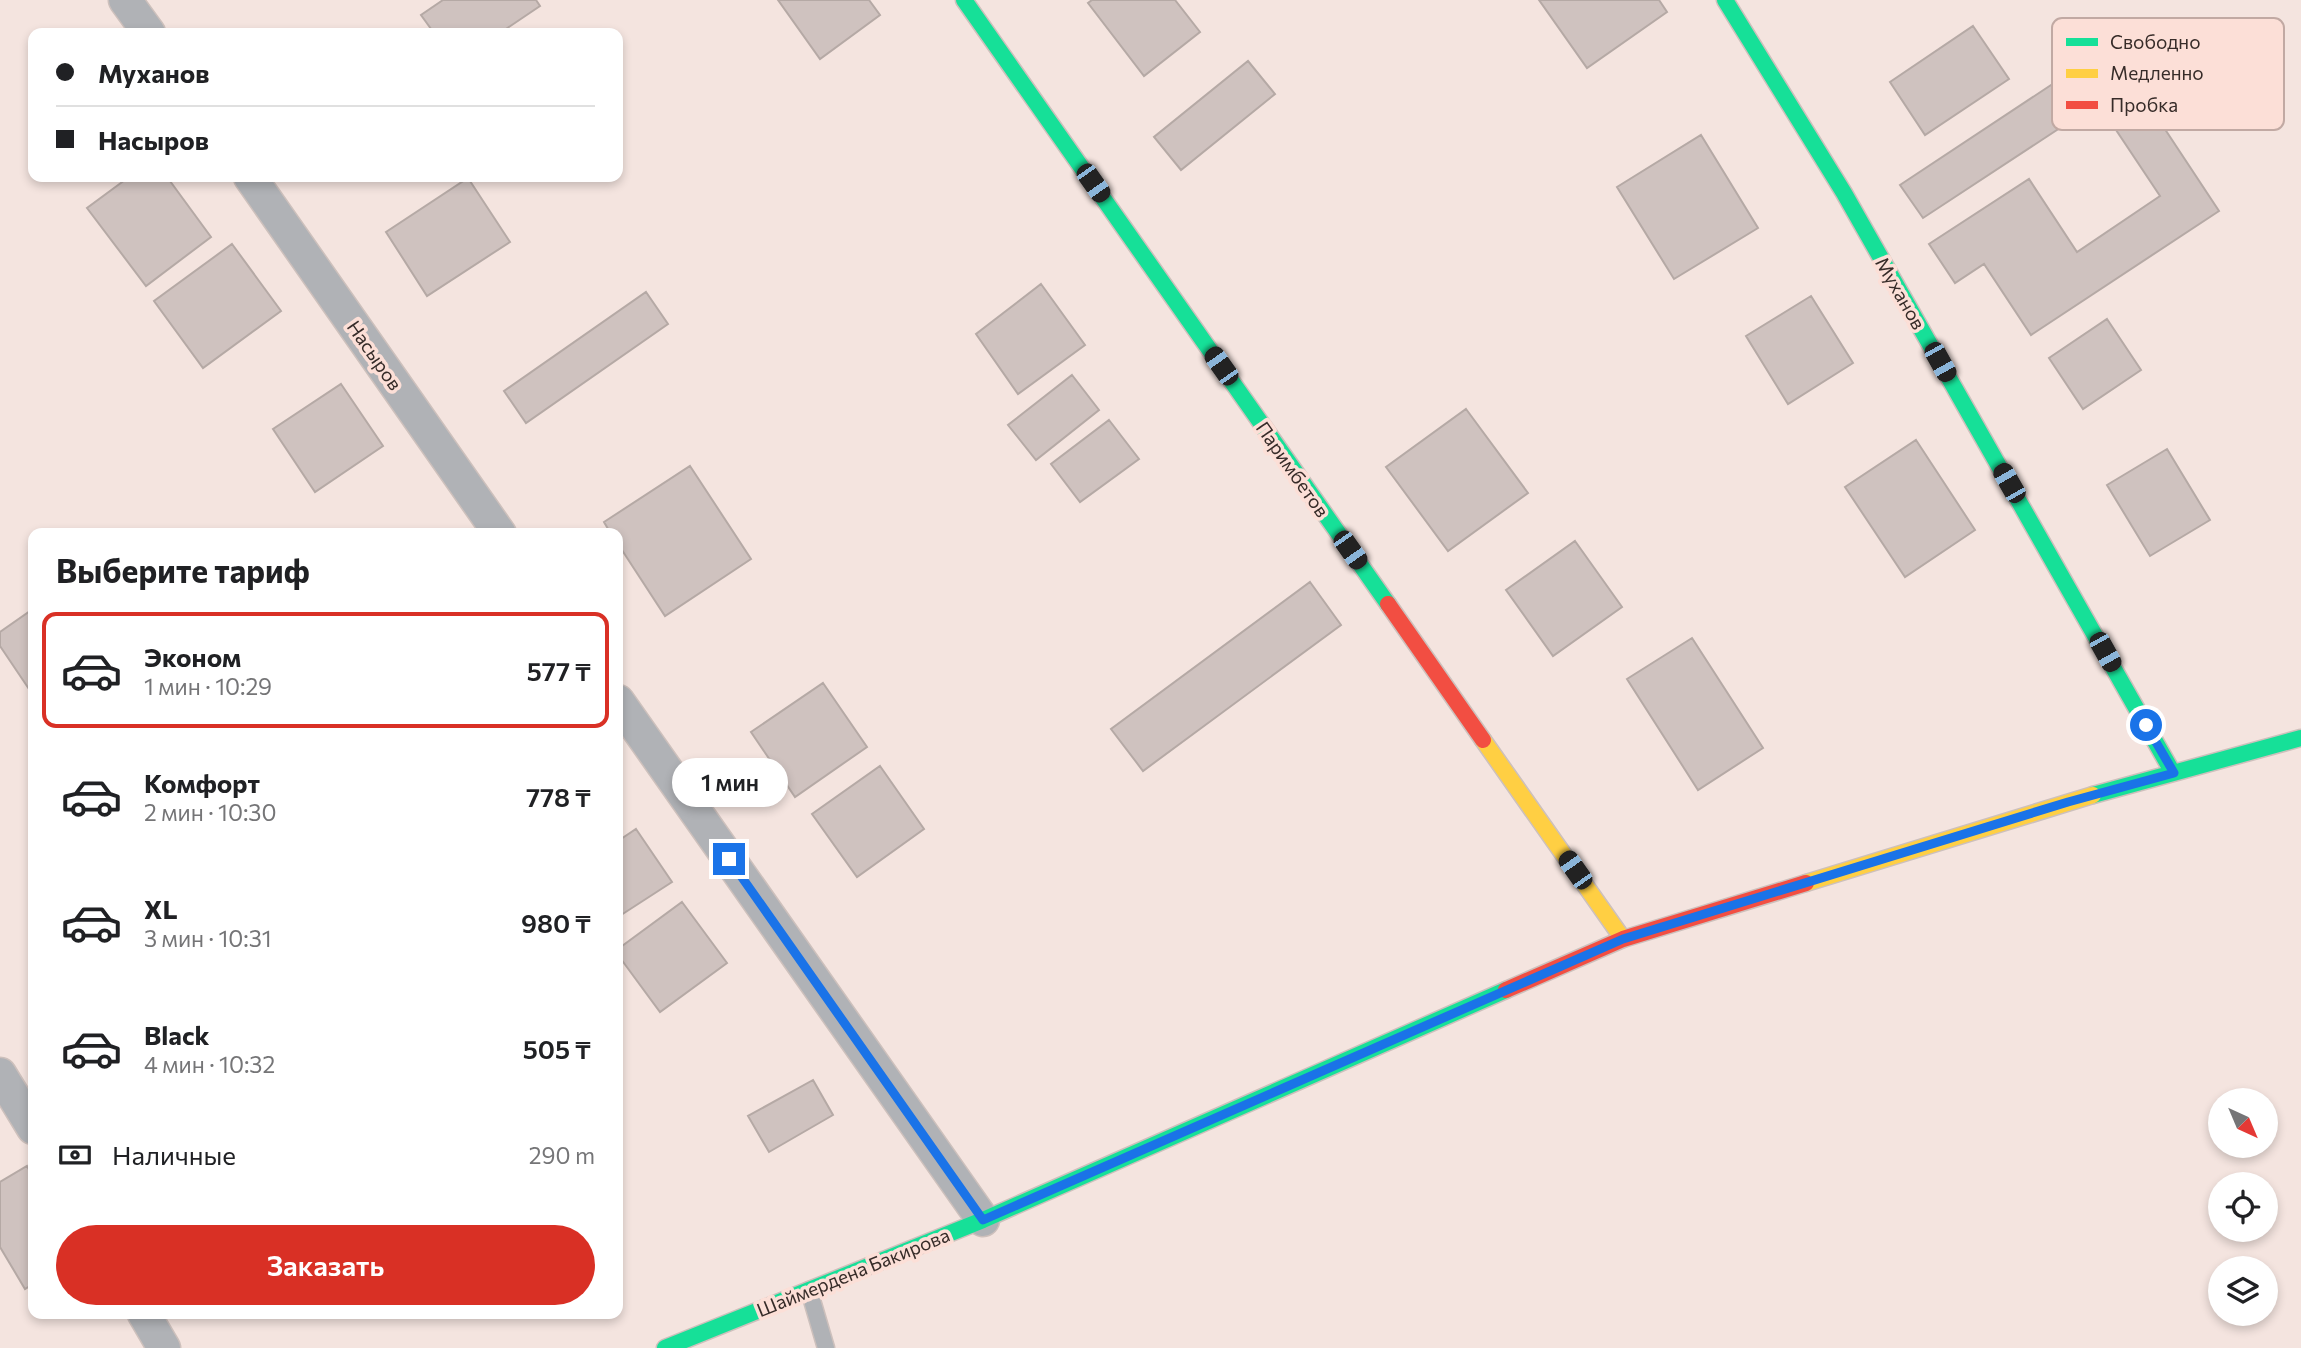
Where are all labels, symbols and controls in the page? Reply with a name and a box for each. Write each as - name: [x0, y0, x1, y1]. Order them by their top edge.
- legend: [2052, 18, 2284, 130]
- text: Свободно: [2110, 30, 2200, 53]
- text: Муханов: [98, 57, 210, 88]
- text: Медленно: [2110, 61, 2204, 84]
- text: Пробка: [2110, 93, 2178, 116]
- text: Насыров: [98, 124, 209, 155]
- car: [1073, 160, 1114, 206]
- street label: Муханов: [1871, 253, 1931, 333]
- street label: Насыров: [343, 316, 407, 394]
- car: [1921, 339, 1960, 385]
- car: [1201, 343, 1242, 389]
- street label: Паримбетов: [1252, 417, 1334, 521]
- car: [1990, 460, 2029, 506]
- car: [1330, 527, 1371, 573]
- text: Выберите тариф: [56, 550, 310, 590]
- car: [2086, 629, 2125, 675]
- icon: car: [60, 639, 123, 702]
- text: Эконом: [144, 641, 241, 672]
- text: 577 ₸: [527, 655, 591, 686]
- text: 1 мин · 10:29: [144, 672, 272, 700]
- route start: [2130, 709, 2162, 741]
- callout: 1 мин: [671, 758, 787, 806]
- icon: car: [60, 765, 123, 828]
- text: Комфорт: [144, 767, 260, 798]
- text: 1 мин: [701, 768, 759, 796]
- text: 778 ₸: [526, 781, 591, 812]
- text: 2 мин · 10:30: [144, 798, 276, 826]
- route end: [713, 843, 745, 875]
- car: [1555, 847, 1596, 893]
- icon: car: [60, 891, 123, 954]
- text: XL: [144, 893, 178, 924]
- text: 980 ₸: [521, 907, 591, 938]
- text: 3 мин · 10:31: [144, 924, 272, 952]
- icon: car: [60, 1017, 123, 1080]
- text: Black: [144, 1019, 210, 1050]
- text: 505 ₸: [523, 1033, 591, 1064]
- text: 4 мин · 10:32: [144, 1050, 275, 1078]
- north arrow: [2208, 1088, 2278, 1158]
- map controls: [2208, 1088, 2278, 1326]
- icon: cash: [56, 1136, 94, 1174]
- text: Наличные: [112, 1139, 236, 1170]
- text: 290 m: [529, 1141, 595, 1169]
- button: locate: [2208, 1172, 2278, 1242]
- street label: Шаймердена Бакирова: [753, 1223, 953, 1321]
- button: Заказать: [56, 1225, 595, 1305]
- button: layers: [2208, 1256, 2278, 1326]

